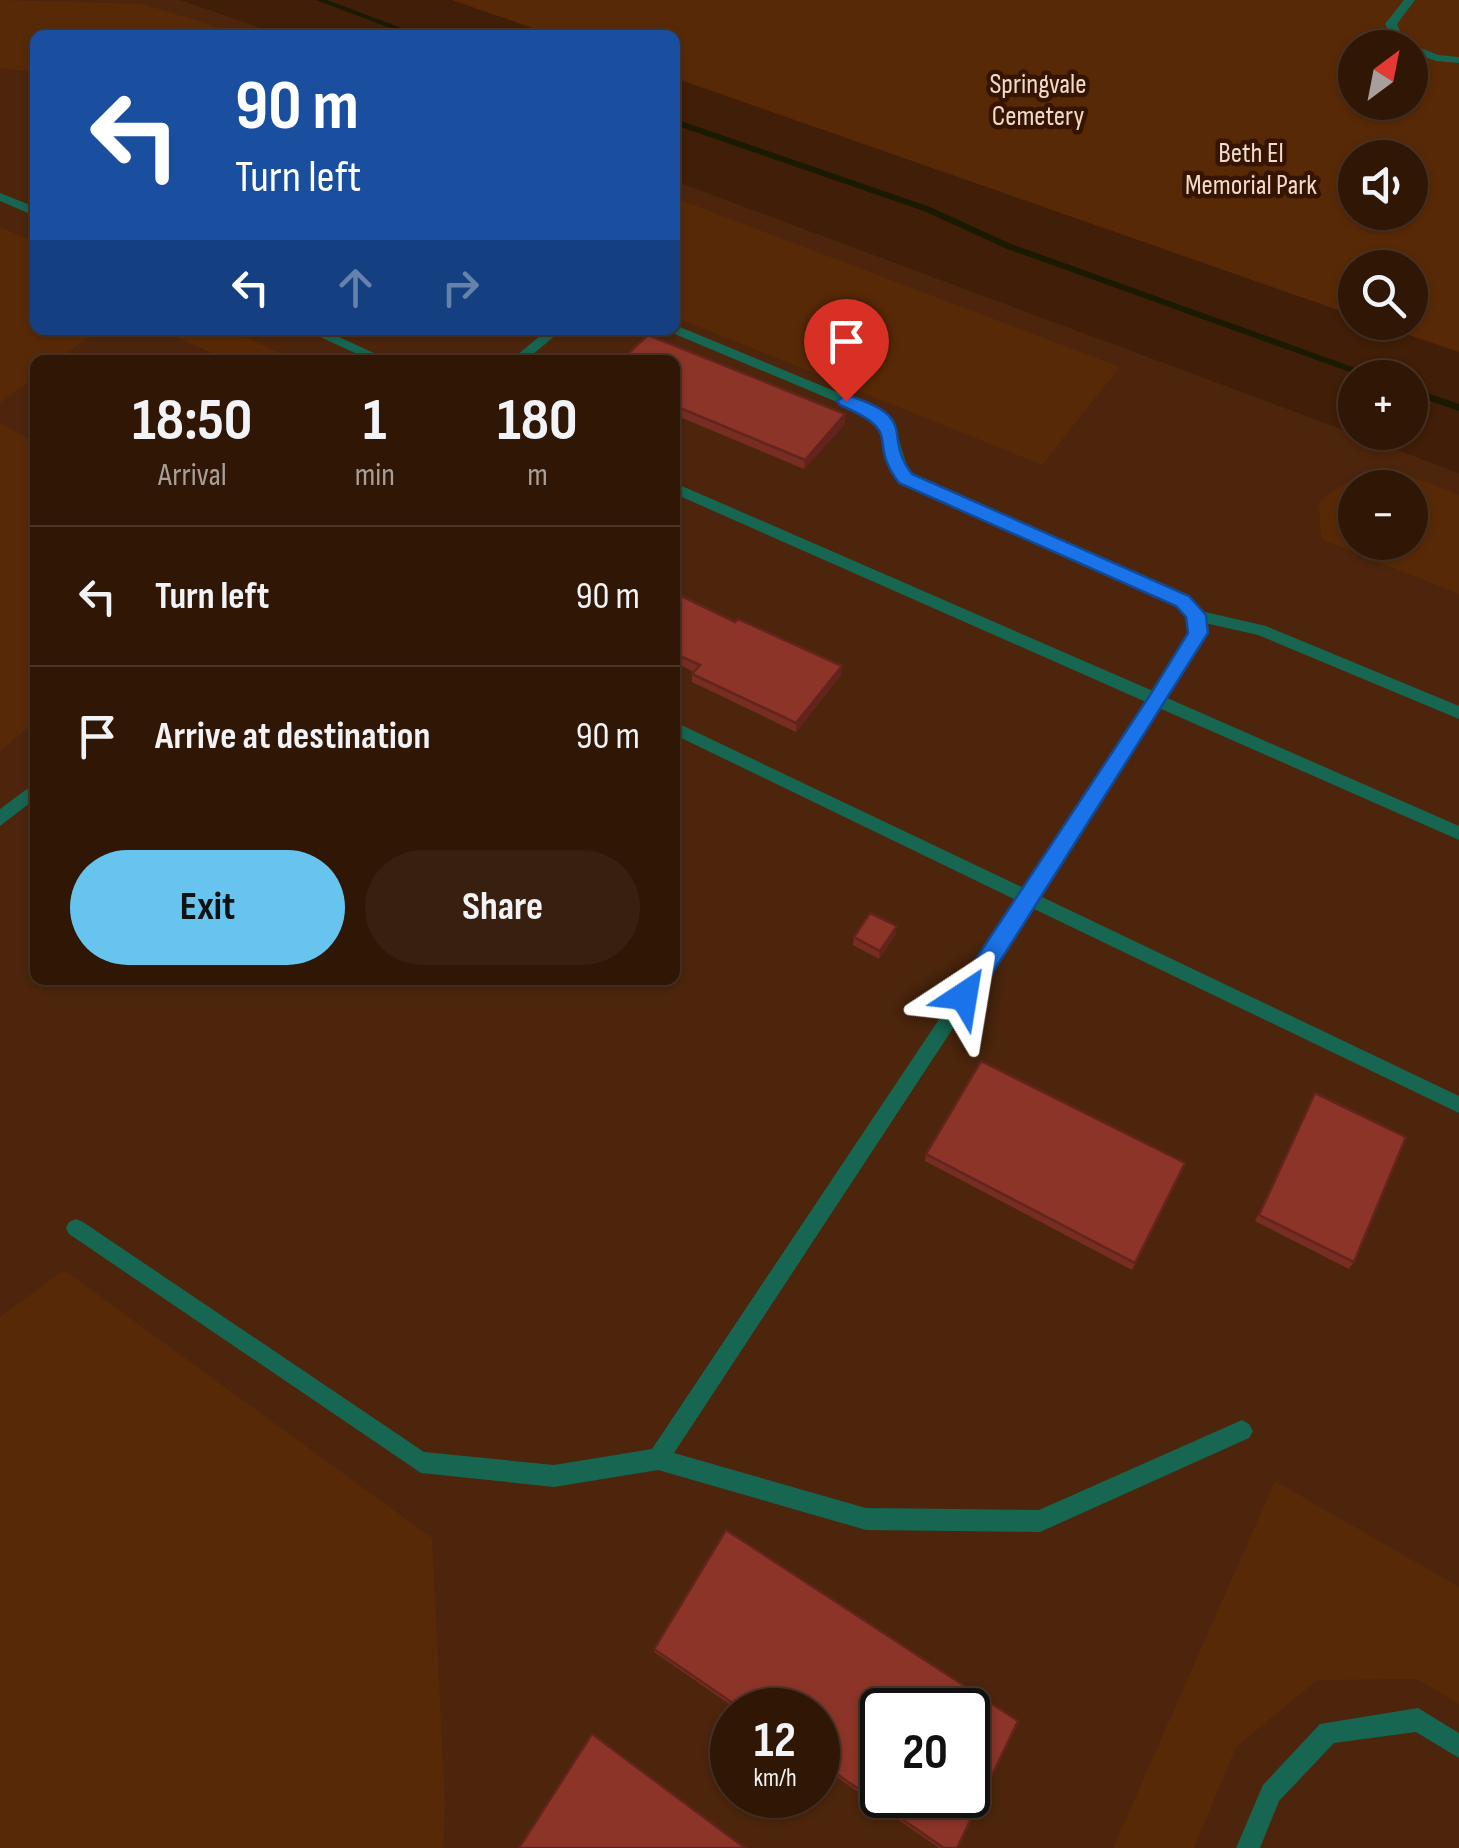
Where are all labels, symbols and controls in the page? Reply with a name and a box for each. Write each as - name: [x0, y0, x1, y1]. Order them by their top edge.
- north arrow: [1338, 30, 1428, 120]
- map controls: [1338, 30, 1428, 560]
- text: 90 m: [235, 65, 359, 149]
- park label: Springvale Cemetery: [989, 68, 1087, 133]
- icon: left: [70, 70, 200, 200]
- park label: Beth El Memorial Park: [1185, 137, 1317, 202]
- button: sound: [1338, 140, 1428, 230]
- text: Turn left: [235, 150, 361, 205]
- button: search: [1338, 250, 1428, 340]
- icon: left: [223, 260, 278, 315]
- icon: ahead: [328, 260, 383, 315]
- icon: right: [433, 260, 488, 315]
- pin: [804, 299, 889, 402]
- icon: arrive: [819, 314, 874, 369]
- button: +: [1338, 360, 1428, 450]
- text: 18:50: [132, 385, 252, 457]
- text: 1: [363, 385, 387, 457]
- text: 180: [497, 385, 578, 457]
- text: Arrival: [158, 456, 227, 495]
- text: min: [355, 456, 395, 495]
- text: m: [527, 456, 548, 495]
- button: −: [1338, 470, 1428, 560]
- icon: left: [70, 569, 125, 624]
- text: Turn left: [155, 574, 269, 619]
- text: 90 m: [576, 574, 640, 619]
- icon: arrive: [70, 709, 125, 764]
- text: Arrive at destination: [155, 714, 430, 759]
- text: 90 m: [576, 714, 640, 759]
- button: Exit: [70, 850, 345, 965]
- button: Share: [365, 850, 640, 965]
- position arrow: [912, 944, 1016, 1048]
- speed limit sign: 20: [860, 1688, 990, 1818]
- text: 12: [754, 1711, 796, 1771]
- text: km/h: [753, 1763, 797, 1794]

